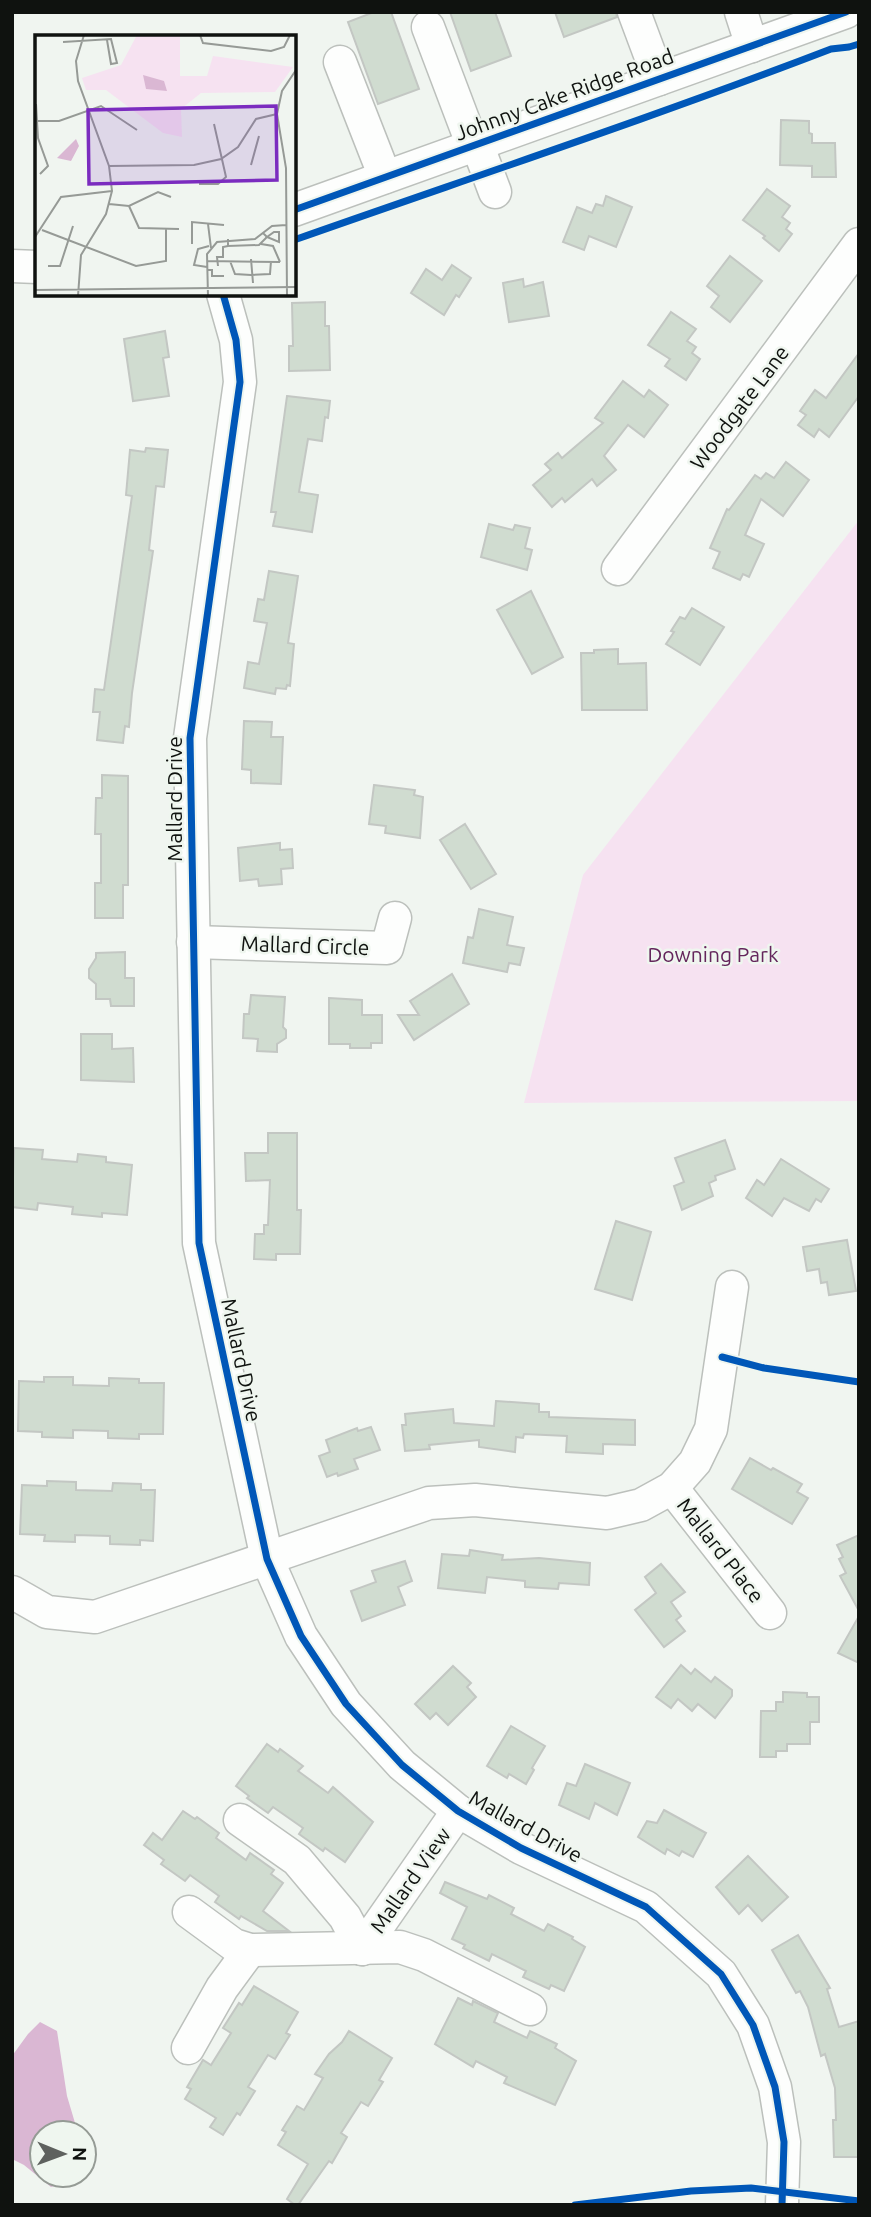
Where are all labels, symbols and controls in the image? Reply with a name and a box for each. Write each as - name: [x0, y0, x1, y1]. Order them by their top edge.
- inset map: [35, 35, 296, 296]
- street label: Johnny Cake Ridge Road: [451, 43, 677, 145]
- street label: Woodgate Lane: [685, 340, 793, 474]
- street label: Mallard Drive: [162, 736, 186, 862]
- street label: Mallard Circle: [240, 931, 370, 959]
- park label: Downing Park: [647, 942, 779, 966]
- street label: Mallard Drive: [217, 1296, 267, 1424]
- street label: Mallard Place: [673, 1493, 769, 1607]
- street label: Mallard Drive: [465, 1785, 587, 1867]
- street label: Mallard View: [365, 1823, 455, 1937]
- north arrow: [28, 2119, 98, 2189]
- text: N: [69, 2147, 91, 2162]

